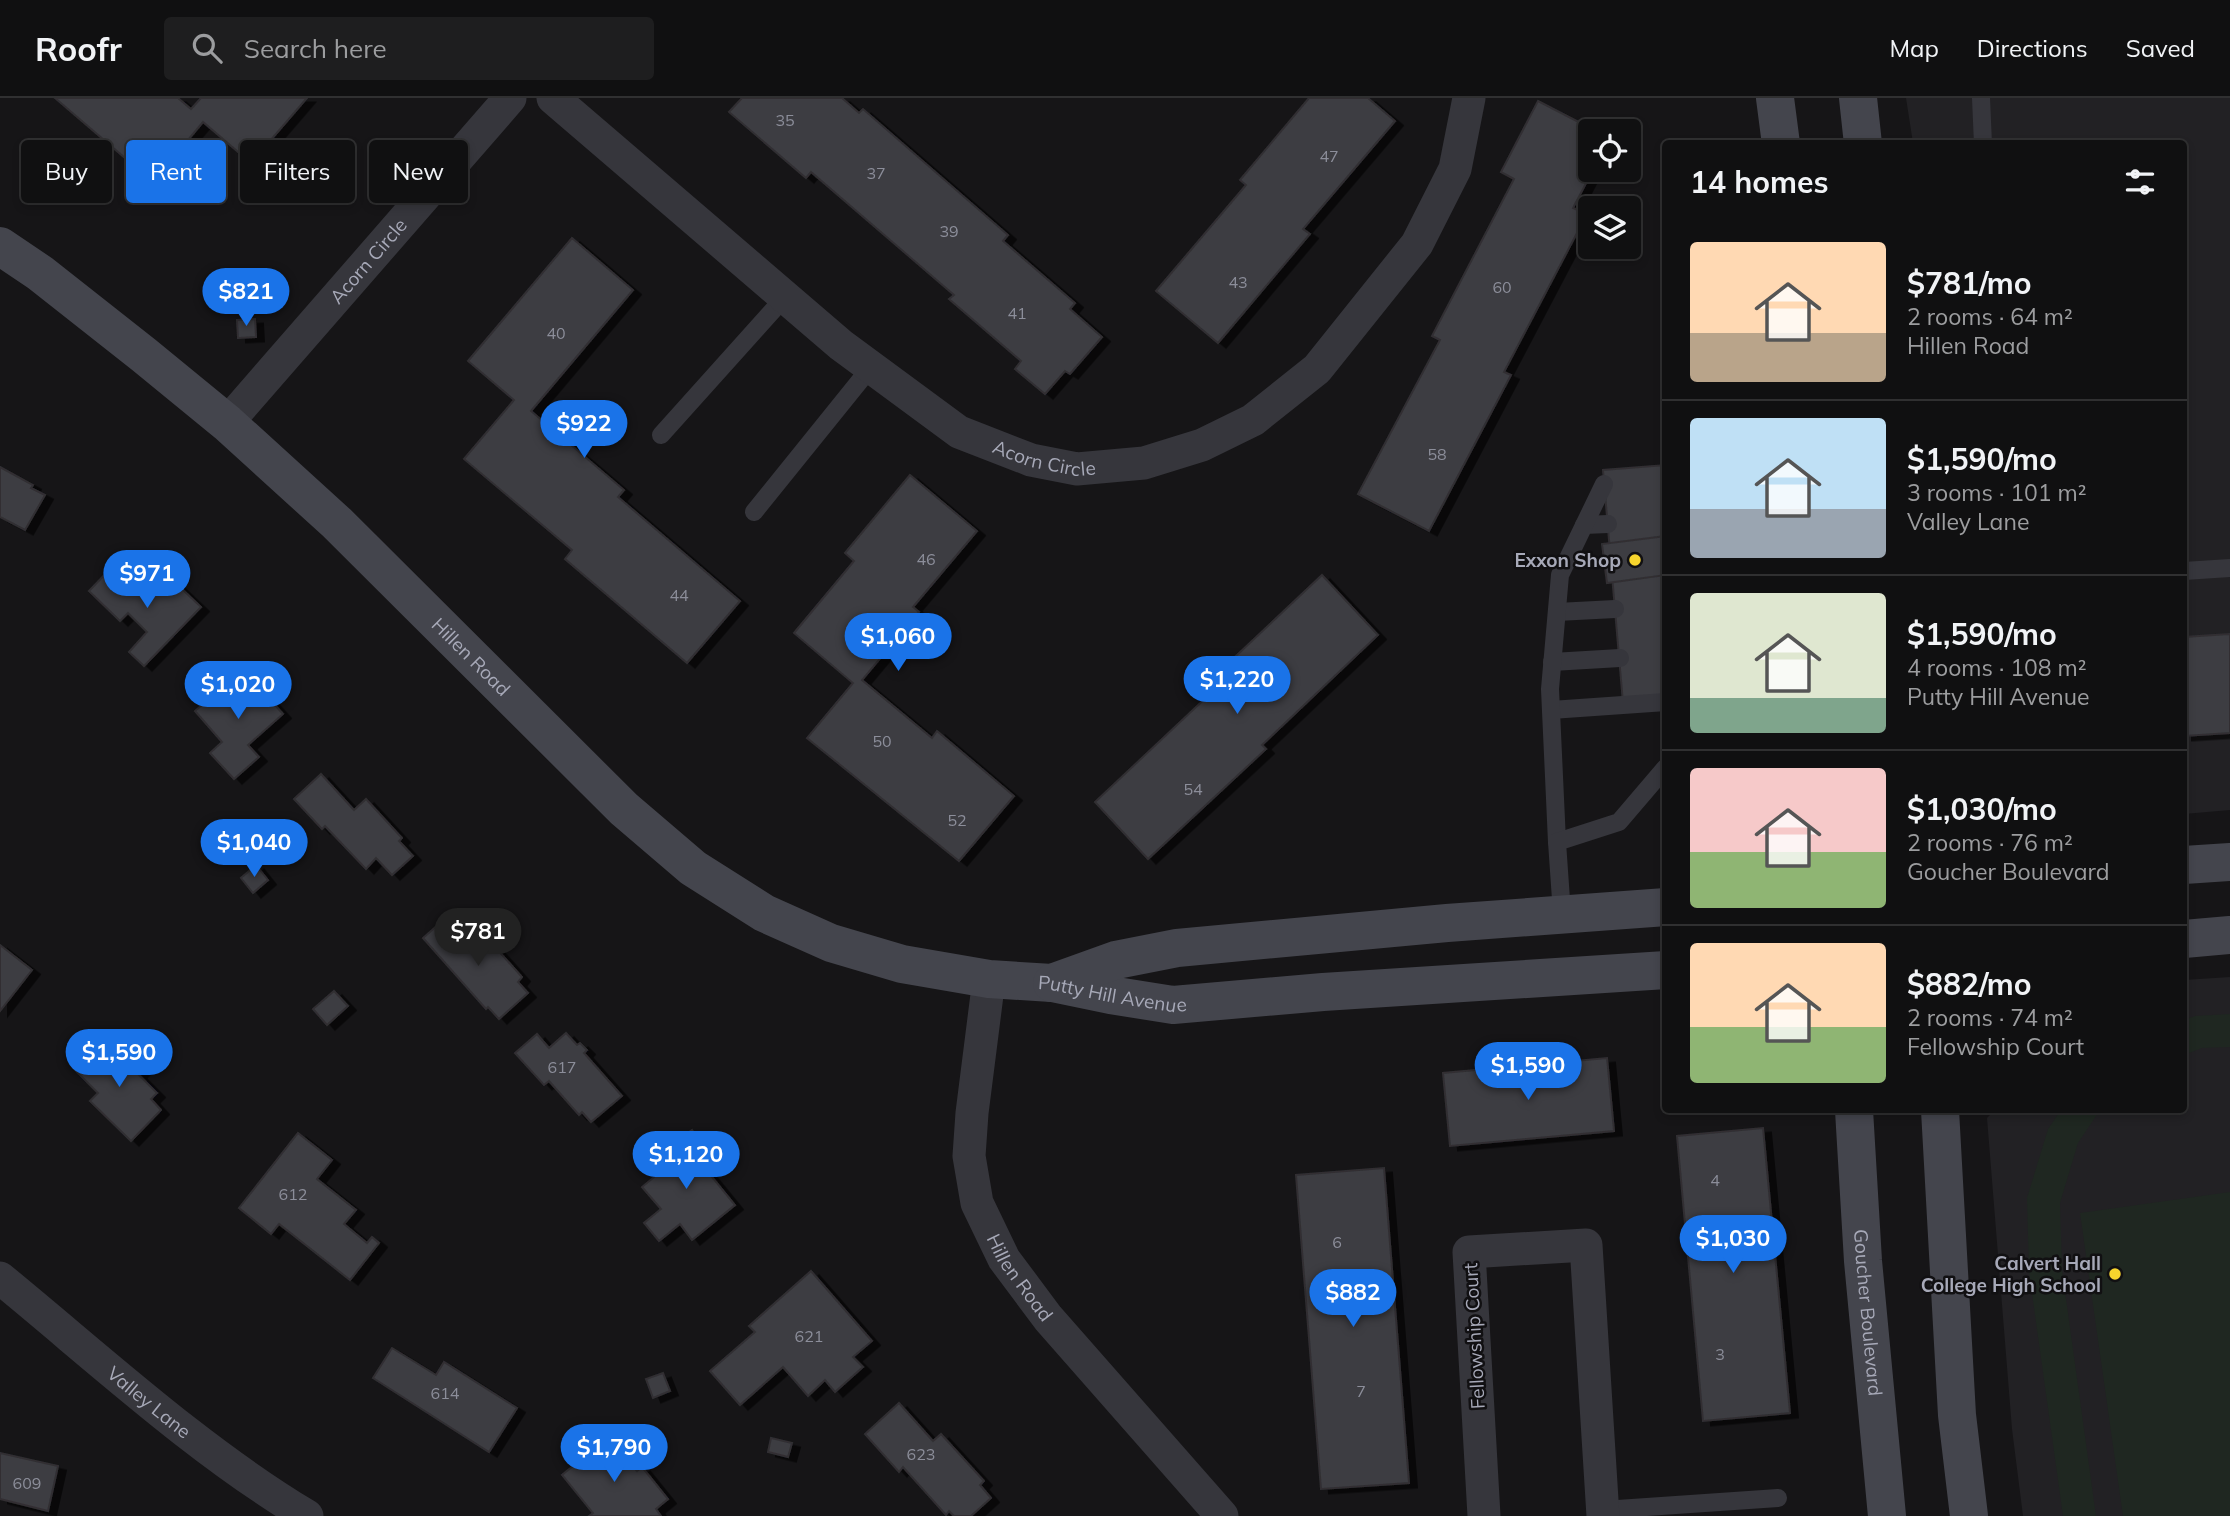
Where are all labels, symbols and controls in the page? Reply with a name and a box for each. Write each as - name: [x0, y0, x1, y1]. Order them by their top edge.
- search box: [164, 17, 654, 80]
- text: Roofr: [35, 28, 122, 69]
- icon: search: [188, 29, 226, 67]
- text: Search here: [244, 32, 387, 65]
- text: Map: [1889, 33, 1939, 63]
- text: Directions: [1977, 33, 2088, 63]
- text: Saved: [2126, 33, 2195, 63]
- house number: 35: [775, 110, 795, 130]
- map controls: [1578, 119, 1641, 259]
- button: locate: [1578, 119, 1641, 182]
- chip: Buy: [21, 140, 112, 203]
- chip: Rent: [126, 140, 226, 203]
- chip: Filters: [240, 140, 355, 203]
- chip: New: [369, 140, 468, 203]
- house number: 47: [1319, 146, 1339, 166]
- house number: 37: [866, 163, 886, 183]
- text: 14 homes: [1690, 163, 1829, 201]
- icon: filters: [2121, 163, 2159, 201]
- button: layers: [1578, 196, 1641, 259]
- street label: Acorn Circle: [324, 213, 412, 309]
- house number: 39: [939, 221, 959, 241]
- text: $781/mo: [1907, 264, 2031, 302]
- pin: $821: [205, 268, 287, 328]
- icon: home: [1746, 270, 1830, 354]
- house number: 43: [1228, 272, 1248, 292]
- text: $821: [218, 276, 274, 305]
- house number: 60: [1492, 277, 1512, 297]
- text: 2 rooms · 64 m²: [1907, 302, 2073, 331]
- house number: 41: [1007, 303, 1027, 323]
- house number: 40: [546, 323, 566, 343]
- text: Hillen Road: [1907, 331, 2029, 360]
- pin: $922: [543, 400, 625, 460]
- text: $922: [556, 408, 612, 437]
- street label: Acorn Circle: [989, 434, 1097, 481]
- text: $1,590/mo: [1907, 440, 2057, 478]
- house number: 58: [1427, 444, 1447, 464]
- icon: home: [1746, 446, 1830, 530]
- text: 3 rooms · 101 m²: [1907, 478, 2087, 507]
- text: Valley Lane: [1907, 507, 2029, 536]
- place label: Exxon Shop: [1514, 548, 1621, 572]
- house number: 46: [916, 549, 936, 569]
- pin: $971: [106, 550, 188, 610]
- marker: Exxon Shop: [1627, 552, 1643, 568]
- text: $971: [119, 558, 175, 587]
- house number: 44: [669, 585, 689, 605]
- street label: Hillen Road: [427, 612, 515, 701]
- pin: $1,060: [841, 614, 955, 673]
- text: $1,590/mo: [1907, 615, 2057, 653]
- text: $1,060: [861, 621, 935, 650]
- icon: home: [1746, 621, 1830, 705]
- text: 4 rooms · 108 m²: [1907, 653, 2087, 682]
- pin: $1,220: [1180, 656, 1294, 716]
- pin: $1,020: [181, 662, 295, 721]
- text: $1,220: [1200, 664, 1274, 693]
- text: $1,020: [201, 669, 275, 698]
- text: Putty Hill Avenue: [1907, 682, 2089, 711]
- house number: 50: [872, 731, 892, 751]
- house number: 54: [1183, 779, 1203, 799]
- text: $1,030/mo: [1907, 790, 2057, 828]
- icon: home: [1746, 796, 1830, 880]
- house number: 52: [947, 810, 967, 830]
- pin: $1,040: [197, 820, 311, 879]
- text: $1,040: [217, 827, 291, 856]
- text: 2 rooms · 76 m²: [1907, 828, 2073, 857]
- text: Goucher Boulevard: [1907, 857, 2110, 886]
- pin: $781: [437, 908, 519, 968]
- text: $781: [450, 916, 506, 945]
- text: $882/mo: [1907, 965, 2031, 1003]
- street label: Putty Hill Avenue: [1037, 970, 1188, 1017]
- icon: home: [1746, 971, 1830, 1055]
- text: 2 rooms · 74 m²: [1907, 1003, 2073, 1032]
- pin: $1,590: [62, 1030, 176, 1089]
- text: Fellowship Court: [1907, 1032, 2084, 1061]
- text: $1,590: [82, 1037, 156, 1066]
- pin: $1,590: [1471, 1042, 1585, 1102]
- text: $1,590: [1491, 1050, 1565, 1079]
- house number: 617: [548, 1057, 576, 1077]
- pin: $1,120: [629, 1132, 743, 1191]
- text: $1,120: [649, 1139, 723, 1168]
- house number: 4: [1710, 1170, 1720, 1190]
- house number: 612: [279, 1184, 307, 1204]
- pin: $1,030: [1676, 1216, 1790, 1275]
- text: $1,030: [1696, 1223, 1770, 1252]
- street label: Goucher Boulevard: [1849, 1228, 1888, 1397]
- street label: Hillen Road: [982, 1230, 1058, 1326]
- house number: 6: [1332, 1232, 1342, 1252]
- place label: Calvert Hall College High School: [1921, 1251, 2101, 1297]
- street label: Fellowship Court: [1458, 1262, 1490, 1410]
- marker: Calvert Hall College High School: [2107, 1266, 2123, 1282]
- pin: $882: [1312, 1270, 1394, 1329]
- text: $882: [1325, 1277, 1381, 1306]
- house number: 621: [795, 1326, 823, 1346]
- house number: 3: [1715, 1344, 1725, 1364]
- street label: Valley Lane: [102, 1361, 196, 1443]
- house number: 7: [1356, 1381, 1366, 1401]
- house number: 614: [431, 1383, 460, 1403]
- pin: $1,790: [557, 1424, 671, 1484]
- text: $1,790: [577, 1432, 651, 1461]
- house number: 623: [907, 1444, 935, 1464]
- house number: 609: [13, 1473, 41, 1493]

